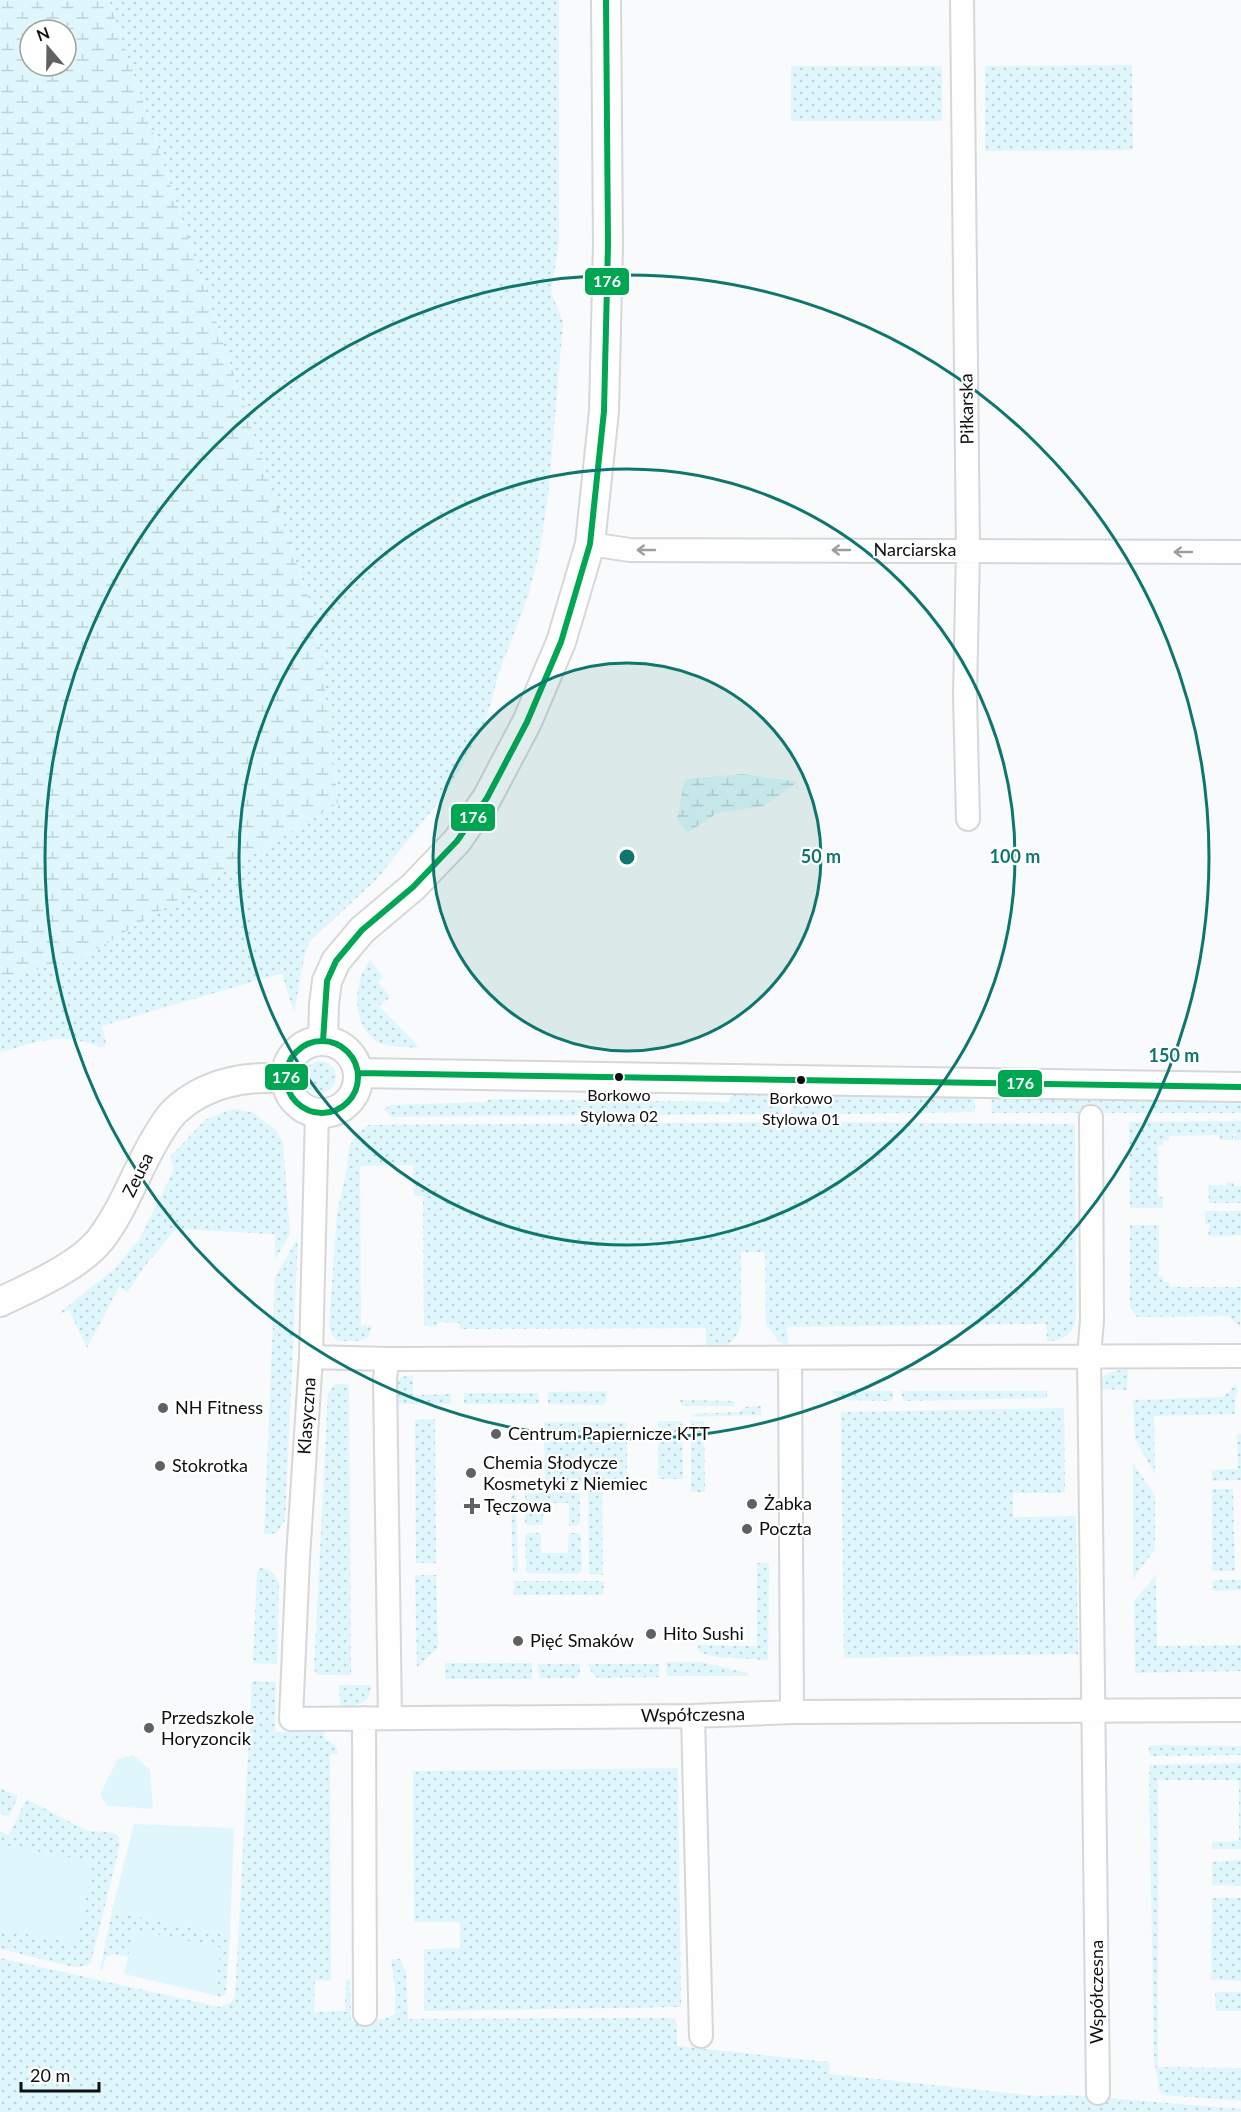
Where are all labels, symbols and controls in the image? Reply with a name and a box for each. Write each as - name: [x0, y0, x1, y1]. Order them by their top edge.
- north arrow: [18, 18, 78, 78]
- text: N: [34, 22, 52, 44]
- line badge: 176: [584, 267, 630, 296]
- text: 176: [593, 271, 621, 290]
- street label: Piłkarska: [954, 373, 978, 445]
- street label: Narciarska: [874, 538, 956, 560]
- one-way arrow: [636, 544, 656, 556]
- one-way arrow: [831, 544, 851, 556]
- one-way arrow: [1173, 546, 1193, 558]
- line badge: 176: [450, 803, 496, 832]
- text: 176: [459, 807, 487, 826]
- text: 50 m: [801, 845, 841, 867]
- text: 100 m: [990, 845, 1040, 867]
- centre of rings: [617, 847, 637, 867]
- text: 150 m: [1149, 1044, 1199, 1066]
- line badge: 176: [264, 1063, 309, 1091]
- text: 176: [272, 1067, 300, 1086]
- line badge: 176: [997, 1069, 1043, 1098]
- marker: Borkowo Stylowa 02: [613, 1071, 625, 1083]
- text: 176: [1006, 1073, 1034, 1092]
- marker: Borkowo Stylowa 01: [795, 1074, 807, 1086]
- place label: Borkowo Stylowa 02: [580, 1085, 658, 1125]
- place label: Borkowo Stylowa 01: [762, 1088, 840, 1128]
- street label: Zeusa: [117, 1149, 157, 1200]
- street label: Klasyczna: [292, 1377, 320, 1455]
- place label: NH Fitness: [175, 1396, 263, 1418]
- marker: NH Fitness: [156, 1401, 170, 1415]
- place label: Centrum Papiernicze KTT: [508, 1422, 710, 1444]
- marker: Centrum Papiernicze KTT: [489, 1427, 503, 1441]
- place label: Chemia Słodycze Kosmetyki z Niemiec: [483, 1451, 648, 1494]
- place label: Stokrotka: [172, 1454, 248, 1476]
- marker: Stokrotka: [153, 1459, 167, 1473]
- marker: Chemia Słodycze Kosmetyki z Niemiec: [464, 1466, 478, 1480]
- place label: Żabka: [764, 1492, 812, 1514]
- place label: Tęczowa: [484, 1494, 552, 1516]
- marker: Żabka: [745, 1497, 759, 1511]
- marker: Tęczowa: [465, 1499, 479, 1513]
- place label: Poczta: [759, 1517, 812, 1539]
- marker: Poczta: [740, 1522, 754, 1536]
- place label: Hito Sushi: [663, 1622, 744, 1644]
- marker: Hito Sushi: [644, 1627, 658, 1641]
- place label: Pięć Smaków: [530, 1629, 634, 1651]
- marker: Pięć Smaków: [511, 1634, 525, 1648]
- street label: Współczesna: [641, 1702, 745, 1726]
- place label: Przedszkole Horyzoncik: [161, 1706, 254, 1749]
- marker: Przedszkole Horyzoncik: [142, 1721, 156, 1735]
- street label: Współczesna: [1085, 1940, 1107, 2044]
- scale bar: [21, 2055, 99, 2093]
- text: 20 m: [30, 2064, 70, 2086]

